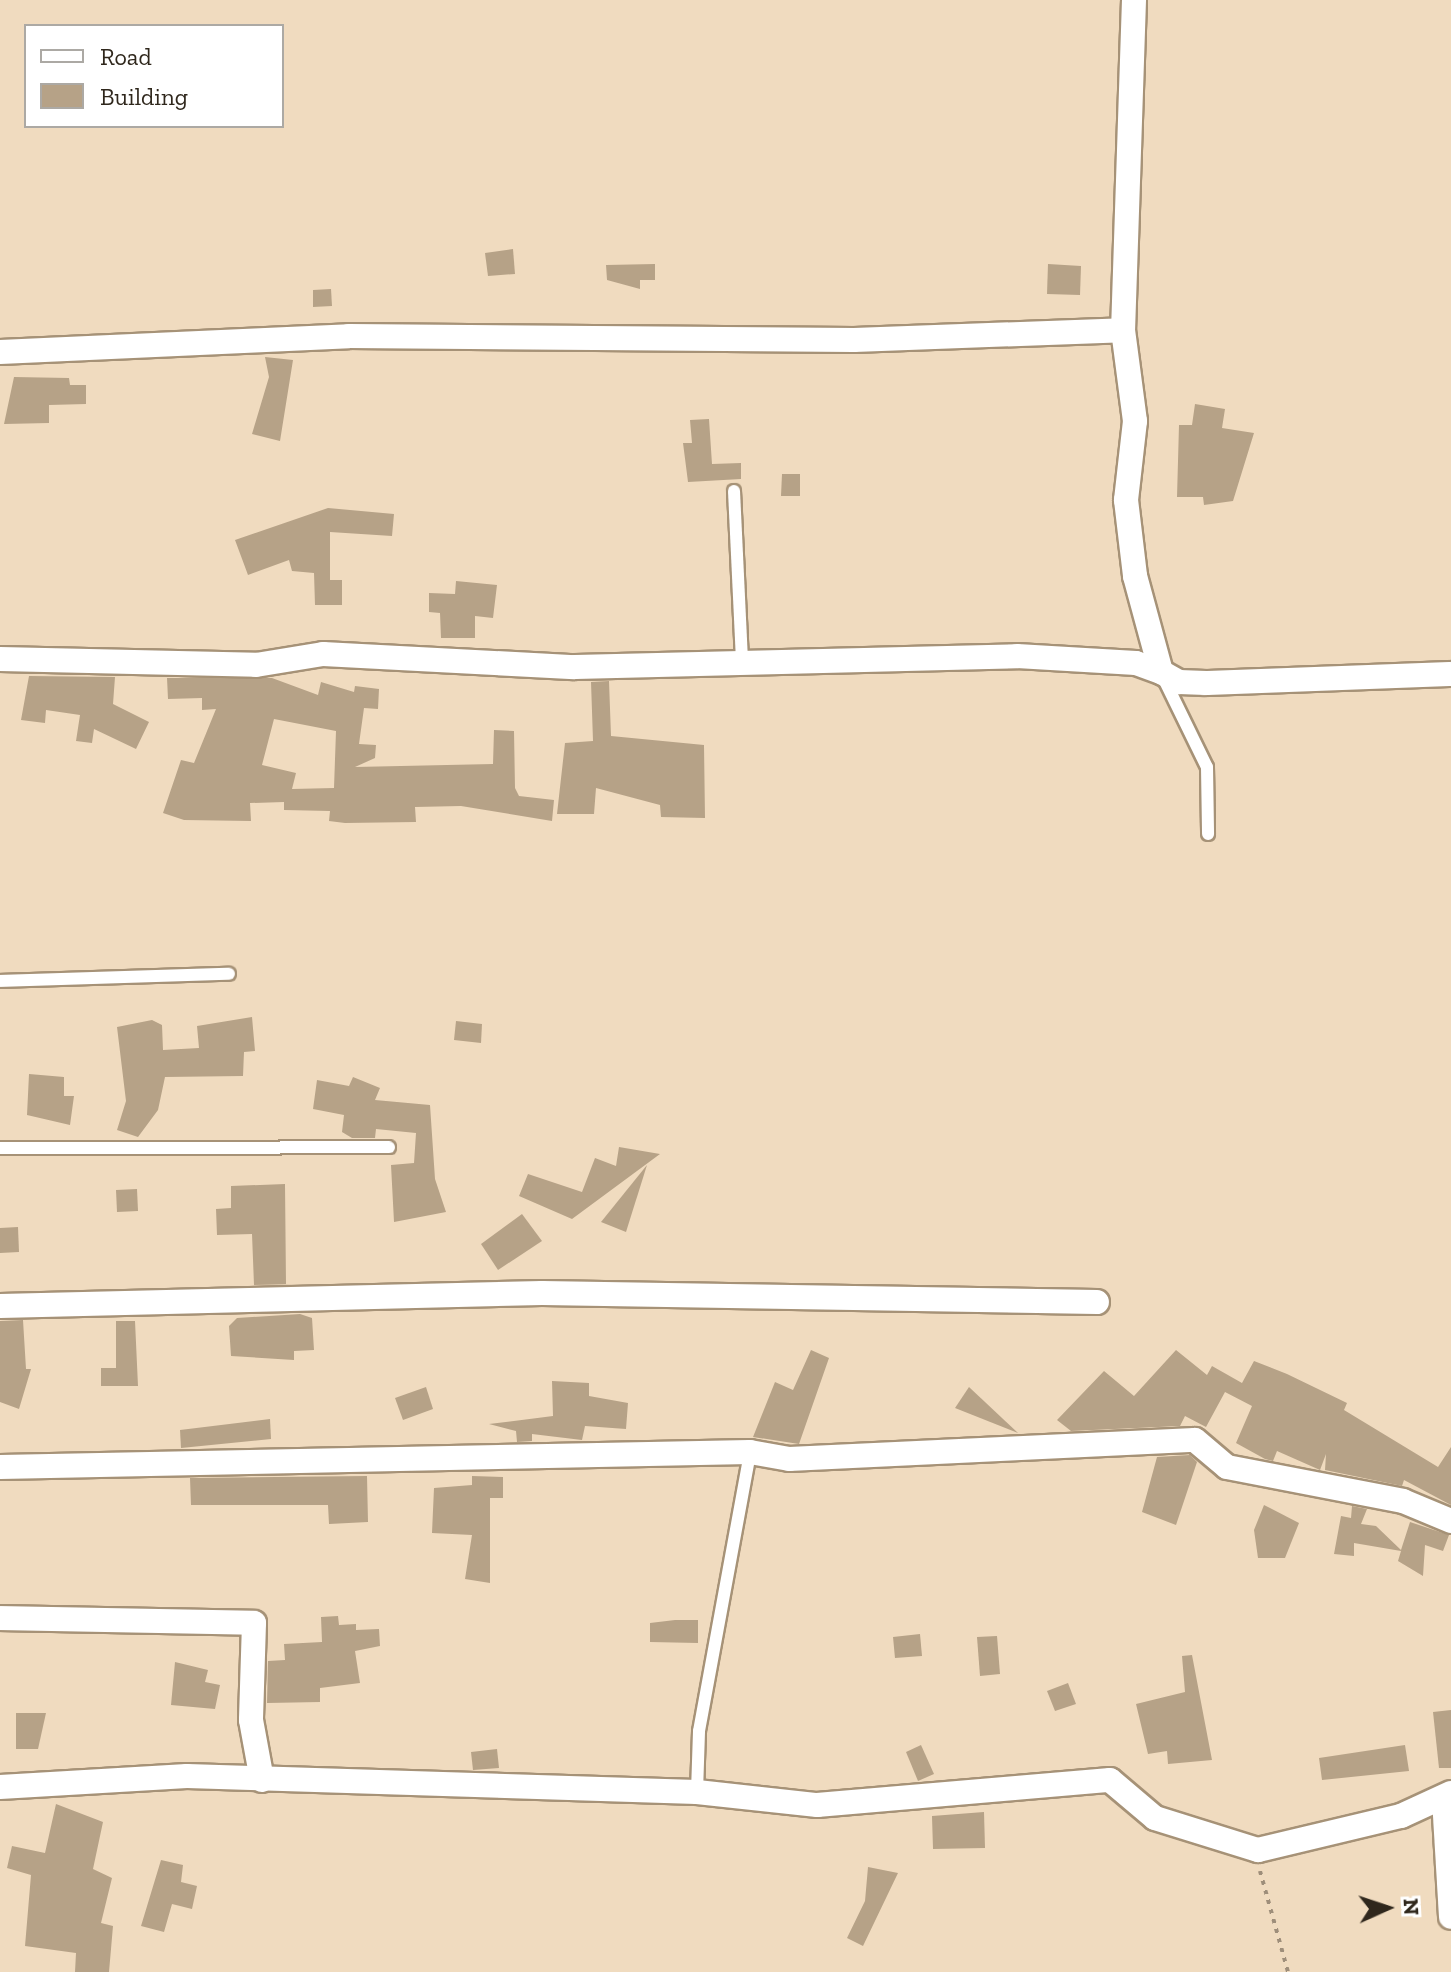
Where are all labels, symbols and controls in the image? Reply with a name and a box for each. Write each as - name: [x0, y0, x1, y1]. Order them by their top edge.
- legend: [24, 24, 284, 128]
- text: Road: [100, 42, 152, 71]
- text: Building: [100, 82, 188, 111]
- north arrow: [1347, 1868, 1427, 1948]
- text: N: [1398, 1898, 1425, 1916]

